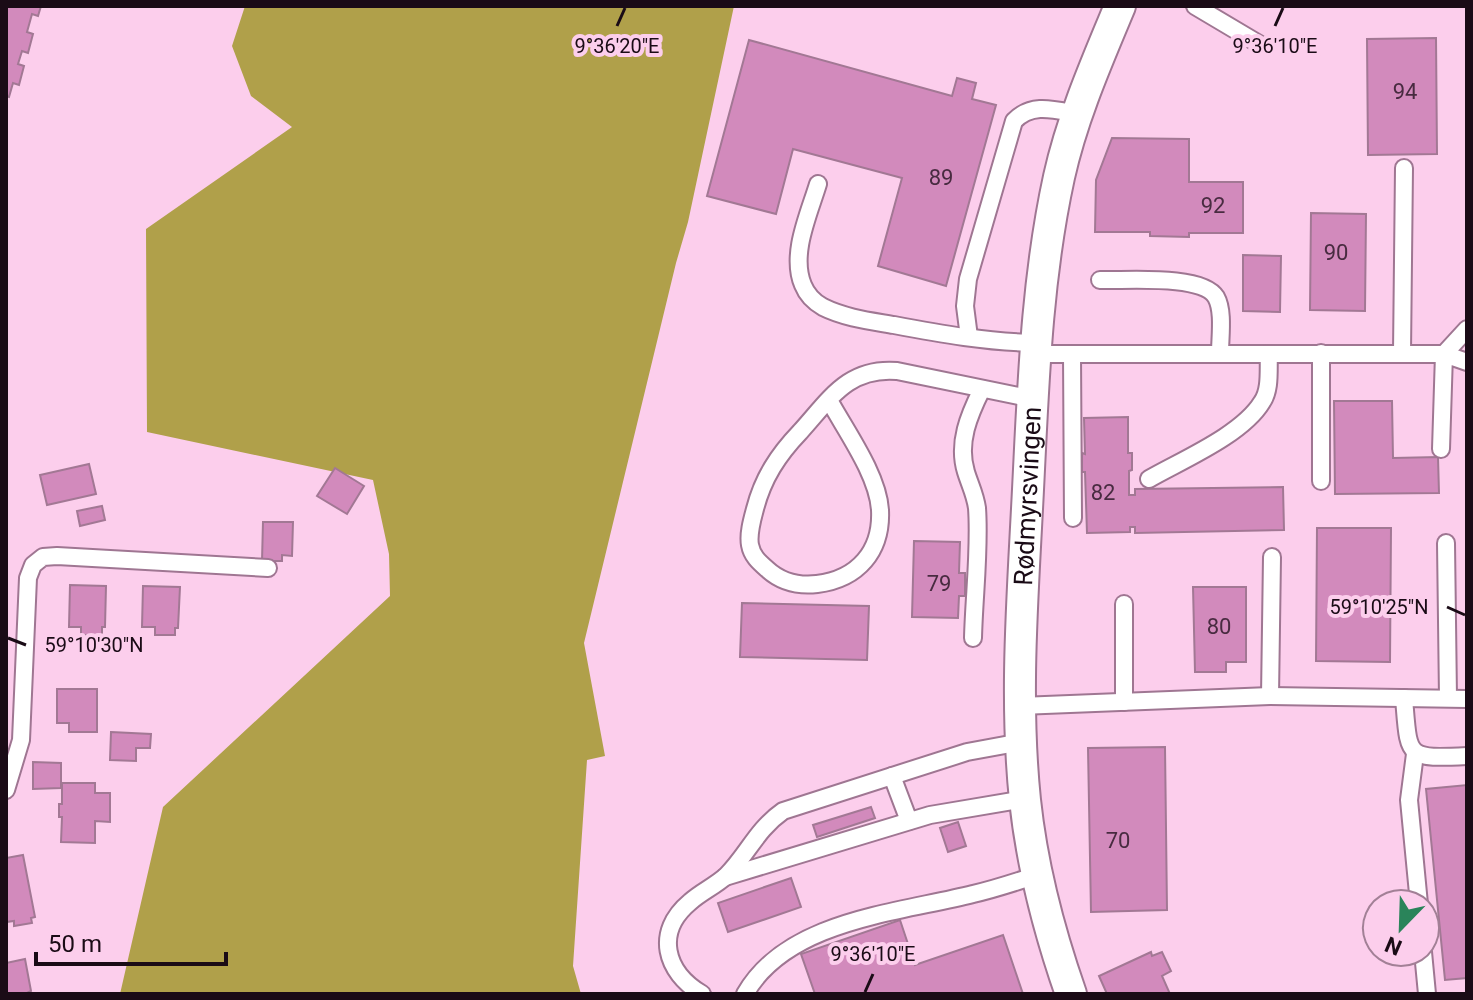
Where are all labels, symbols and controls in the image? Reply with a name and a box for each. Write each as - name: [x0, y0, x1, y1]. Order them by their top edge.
- text: 9°36'20"E: [575, 34, 659, 58]
- text: 9°36'10"E: [1233, 34, 1317, 58]
- house number: 94: [1393, 79, 1417, 104]
- house number: 89: [929, 165, 953, 190]
- house number: 92: [1201, 193, 1225, 218]
- house number: 90: [1324, 240, 1348, 265]
- street label: Rødmyrsvingen: [1008, 406, 1047, 586]
- house number: 82: [1091, 480, 1115, 505]
- house number: 79: [927, 571, 951, 596]
- text: 59°10'25"N: [1329, 595, 1429, 619]
- house number: 80: [1207, 614, 1231, 639]
- text: 59°10'30"N: [44, 633, 144, 657]
- house number: 70: [1106, 828, 1130, 853]
- north arrow: [1361, 888, 1441, 968]
- scale bar: [36, 916, 226, 966]
- text: 50 m: [48, 930, 102, 958]
- text: N: [1381, 931, 1405, 960]
- text: 9°36'10"E: [831, 942, 915, 966]

